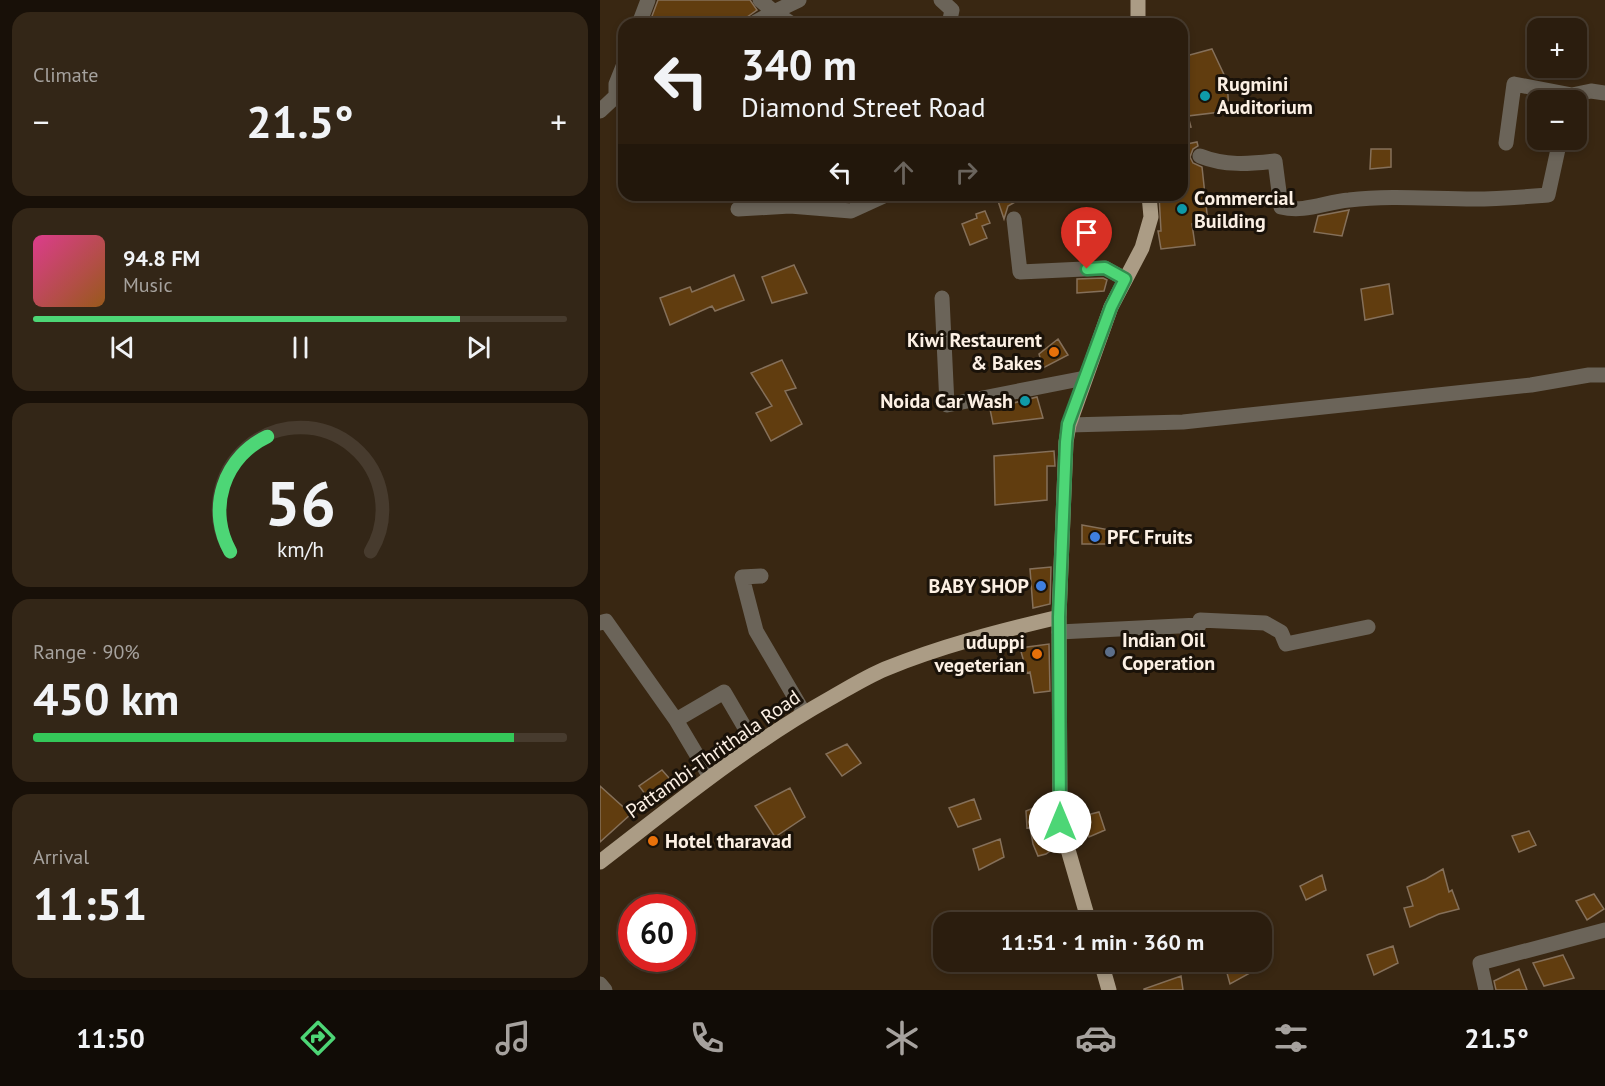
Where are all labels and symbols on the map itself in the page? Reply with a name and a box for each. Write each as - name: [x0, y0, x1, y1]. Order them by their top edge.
- place label: Rugmini Auditorium: [1217, 71, 1313, 120]
- marker: Rugmini Auditorium: [1198, 89, 1212, 103]
- place label: Commercial Building: [1194, 185, 1295, 234]
- marker: Commercial Building: [1175, 202, 1189, 216]
- pin: [1061, 207, 1112, 269]
- place label: Kiwi Restaurent & Bakes: [907, 327, 1042, 376]
- marker: Kiwi Restaurent & Bakes: [1047, 345, 1061, 359]
- place label: Noida Car Wash: [880, 388, 1013, 414]
- marker: Noida Car Wash: [1018, 394, 1032, 408]
- place label: PFC Fruits: [1107, 524, 1193, 550]
- marker: PFC Fruits: [1088, 530, 1102, 544]
- place label: BABY SHOP: [928, 573, 1029, 599]
- marker: BABY SHOP: [1034, 579, 1048, 593]
- place label: Indian Oil Coperation: [1122, 627, 1215, 676]
- place label: uduppi vegeterian: [933, 629, 1025, 678]
- marker: Indian Oil Coperation: [1103, 645, 1117, 659]
- marker: uduppi vegeterian: [1030, 647, 1044, 661]
- street label: Pattambi-Thrithala Road: [621, 684, 805, 824]
- position arrow: [1028, 790, 1092, 854]
- place label: Hotel tharavad: [665, 828, 792, 854]
- marker: Hotel tharavad: [646, 834, 660, 848]
- speed limit sign: 60: [618, 894, 696, 972]

